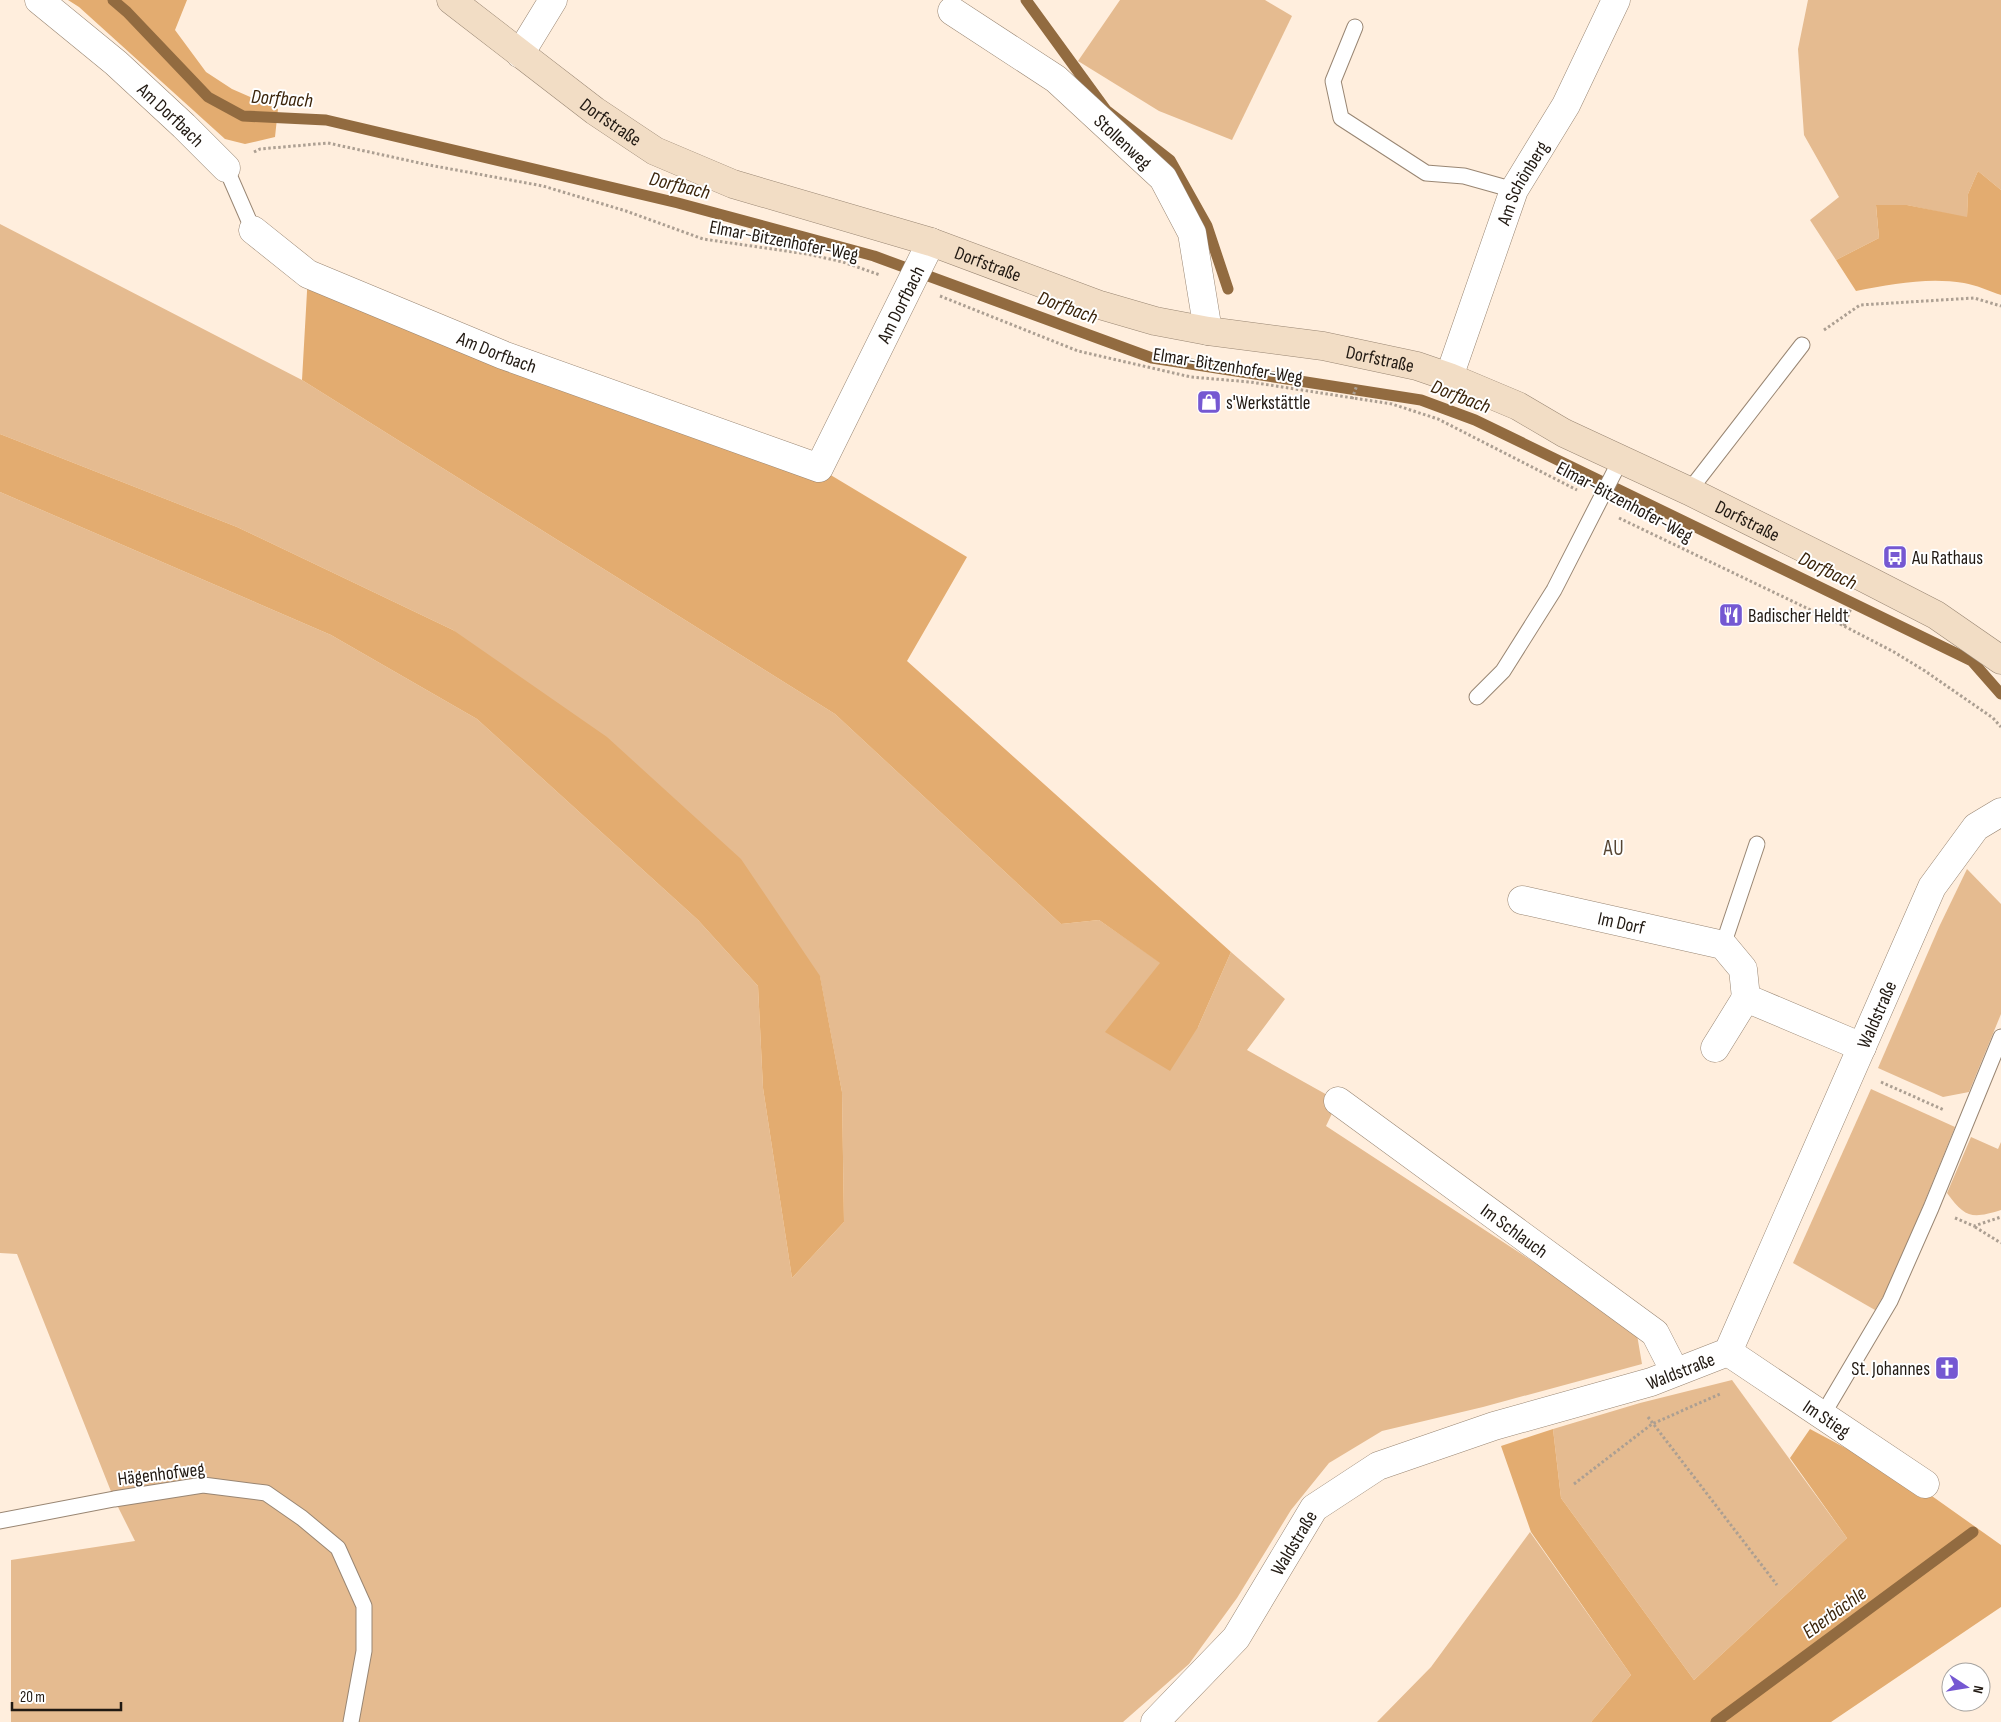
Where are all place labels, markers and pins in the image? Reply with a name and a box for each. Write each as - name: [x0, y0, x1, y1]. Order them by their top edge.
- shop icon: s'Werkstättle: [1196, 389, 1222, 415]
- place label: s'Werkstättle: [1226, 392, 1311, 415]
- bus stop icon: Au Rathaus: [1882, 544, 1908, 570]
- place label: Au Rathaus: [1911, 547, 1983, 570]
- restaurant icon: Badischer Heldt: [1718, 602, 1744, 628]
- place label: Badischer Heldt: [1748, 605, 1849, 628]
- church icon: St. Johannes: [1934, 1355, 1960, 1381]
- place label: St. Johannes: [1851, 1358, 1930, 1381]

